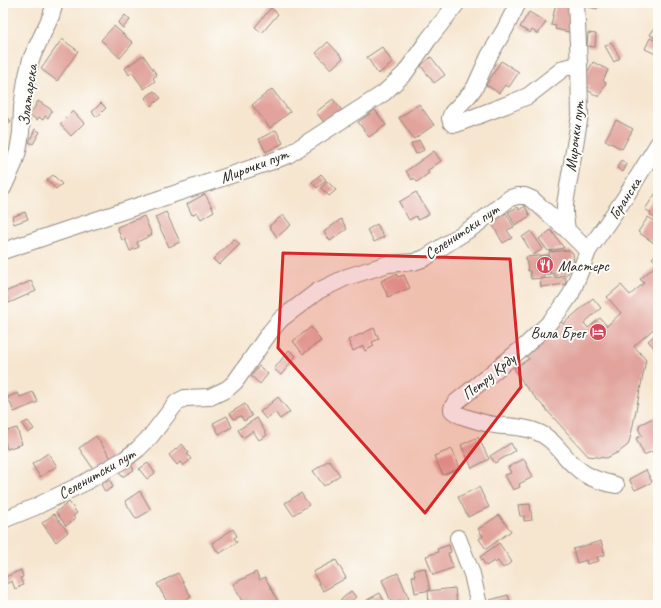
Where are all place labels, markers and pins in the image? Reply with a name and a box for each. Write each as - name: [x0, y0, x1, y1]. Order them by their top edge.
- restaurant icon: Мастерс: [535, 255, 555, 275]
- place label: Мастерс: [558, 256, 610, 276]
- hotel icon: Вила Брег: [588, 322, 608, 342]
- place label: Вила Брег: [531, 323, 588, 343]

